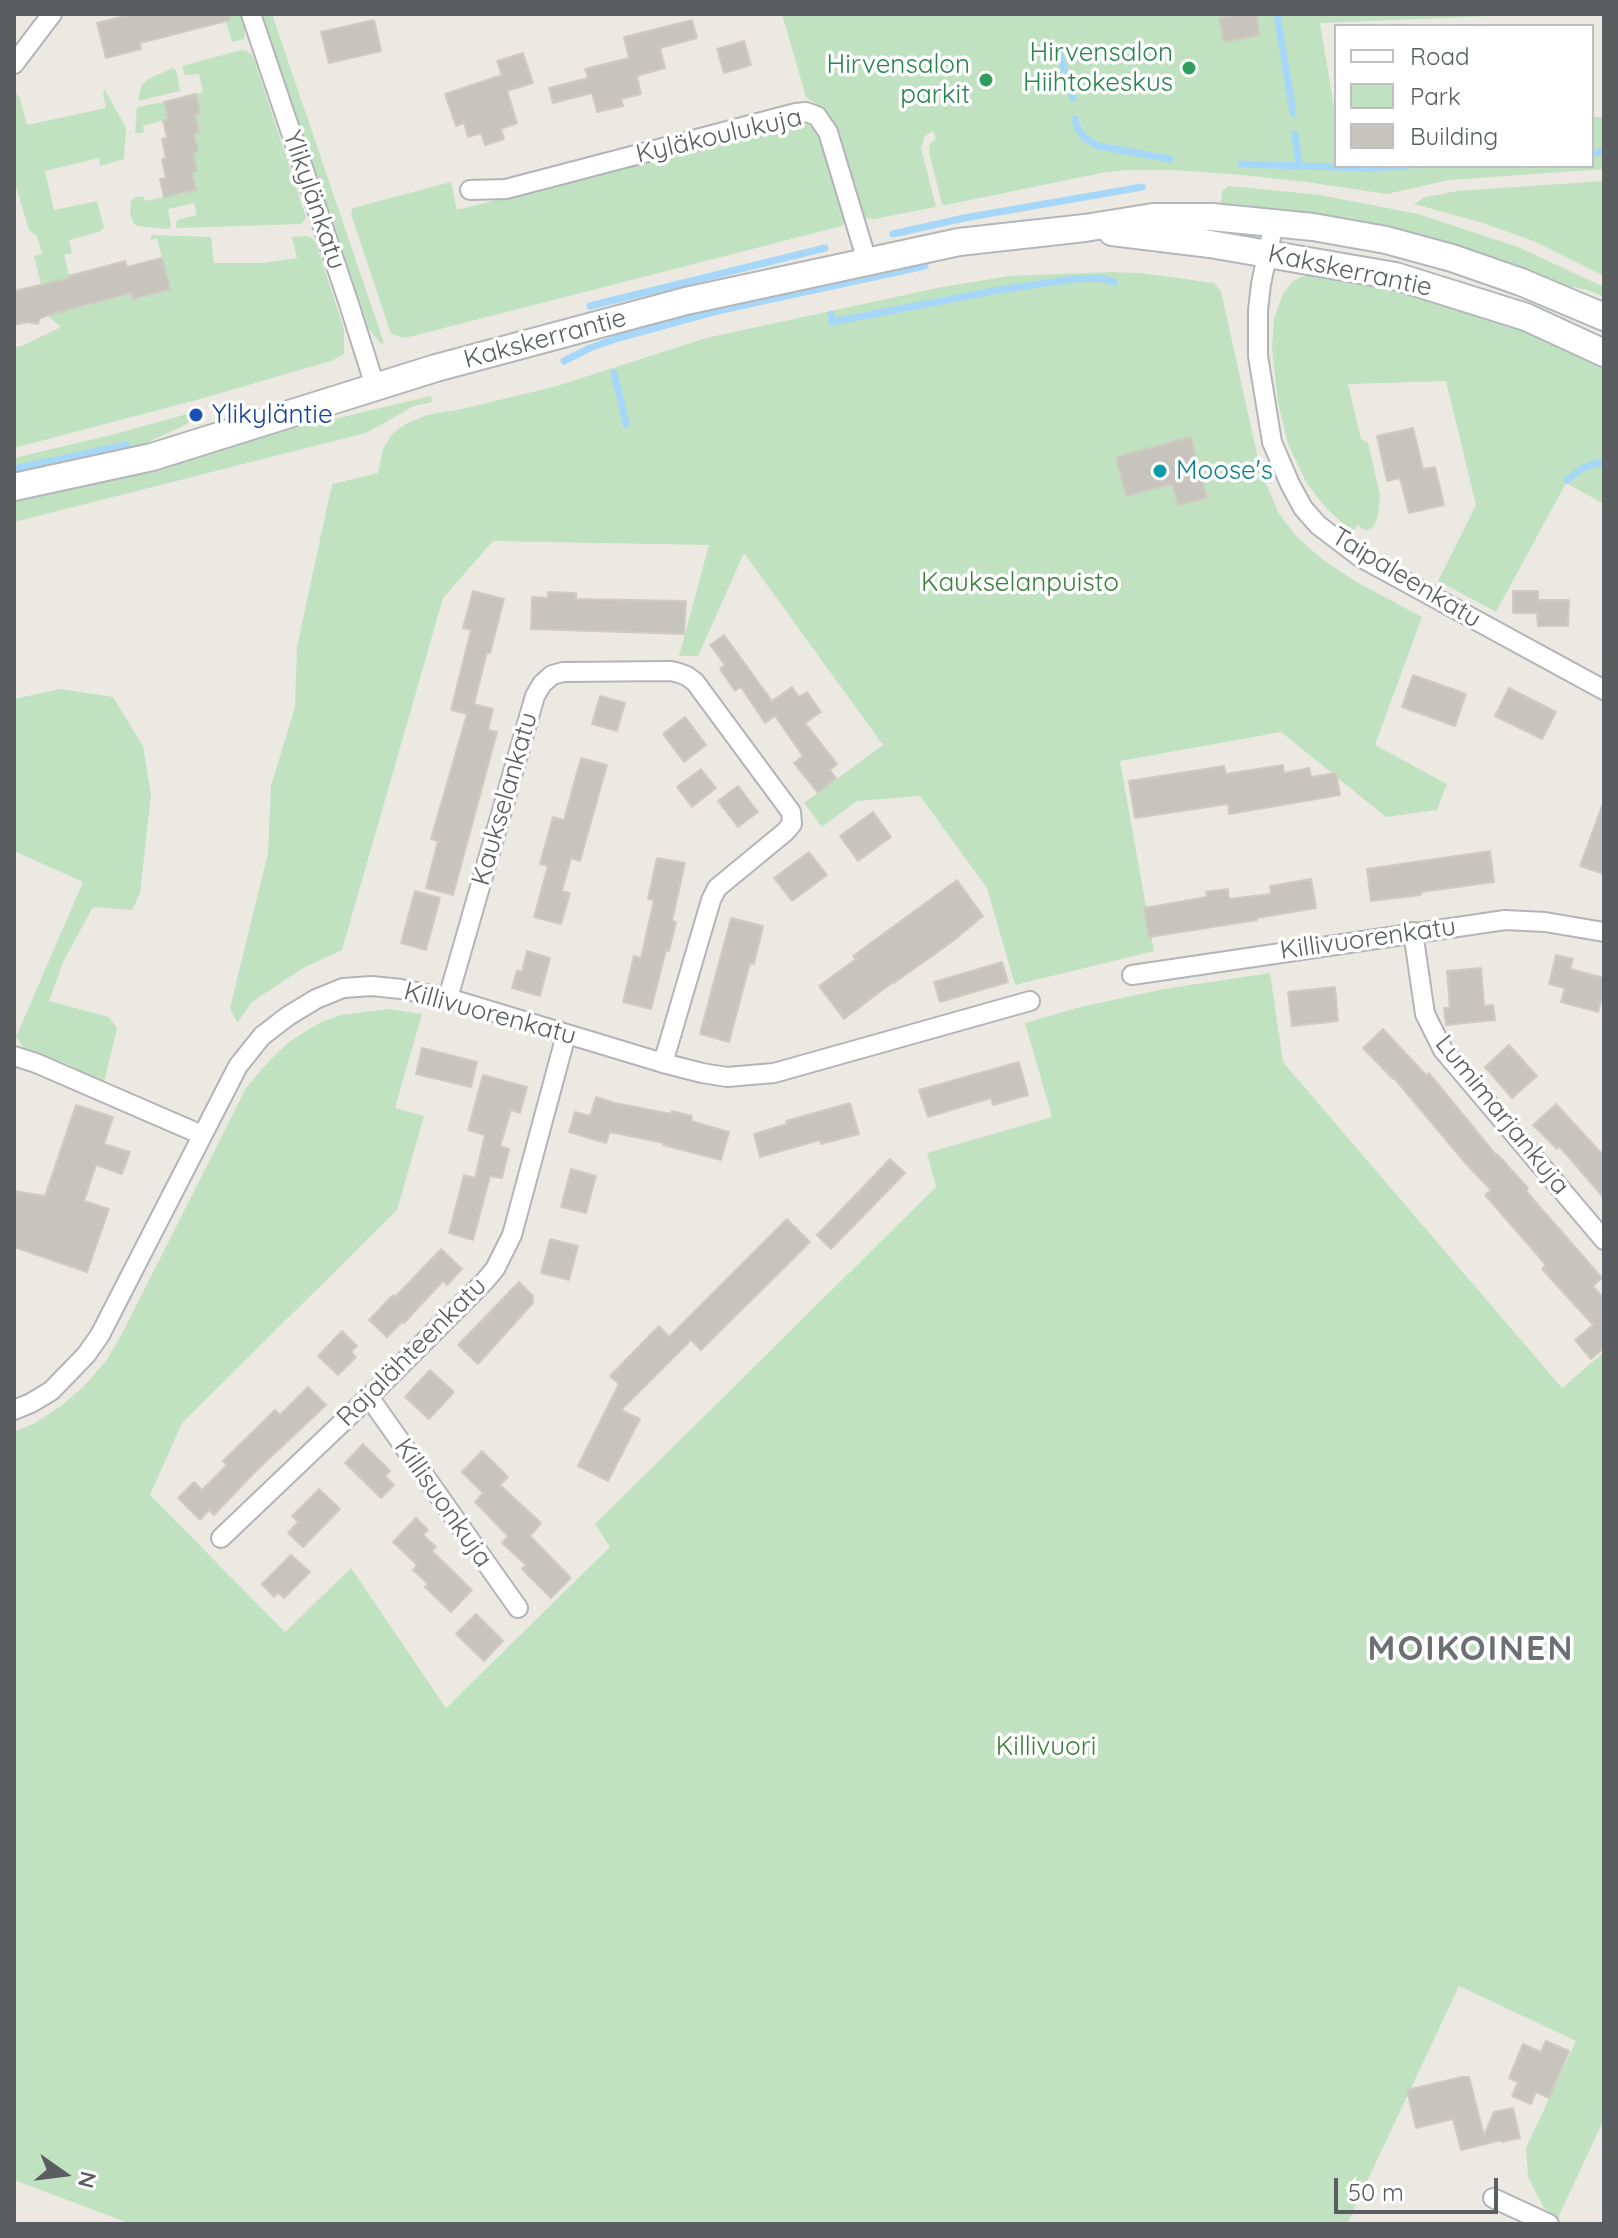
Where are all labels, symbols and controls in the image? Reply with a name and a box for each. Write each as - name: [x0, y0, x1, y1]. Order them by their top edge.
- legend: [1334, 24, 1594, 168]
- place label: Hirvensalon Hiihtokeskus: [1023, 37, 1173, 98]
- text: Road: [1410, 41, 1470, 71]
- place label: Hirvensalon parkit: [826, 49, 970, 110]
- marker: Hirvensalon Hiihtokeskus: [1180, 59, 1198, 77]
- marker: Hirvensalon parkit: [977, 71, 995, 89]
- text: Park: [1410, 81, 1461, 111]
- street label: Kyläkoulukuja: [633, 102, 805, 170]
- text: Building: [1410, 121, 1498, 151]
- street label: Ylikylänkatu: [276, 127, 352, 273]
- street label: Kakskerrantie: [1265, 238, 1435, 304]
- street label: Kakskerrantie: [460, 302, 630, 376]
- place label: Ylikyläntie: [212, 399, 333, 431]
- marker: Ylikyläntie: [187, 406, 205, 424]
- place label: Moose's: [1176, 455, 1273, 487]
- marker: Moose's: [1151, 462, 1169, 480]
- street label: Taipaleenkatu: [1325, 521, 1487, 635]
- park label: Kaukselanpuisto: [921, 567, 1119, 599]
- street label: Kaukselankatu: [465, 709, 545, 889]
- street label: Killivuorenkatu: [1278, 911, 1458, 967]
- street label: Killivuorenkatu: [400, 976, 580, 1052]
- street label: Lumimarjankuja: [1428, 1029, 1576, 1201]
- street label: Rajalähteenkatu: [331, 1271, 493, 1433]
- street label: Killisuonkuja: [387, 1433, 499, 1573]
- district label: MOIKOINEN: [1368, 1630, 1574, 1670]
- park label: Killivuori: [996, 1731, 1096, 1763]
- north arrow: [24, 2134, 104, 2214]
- scale bar: [1338, 2162, 1502, 2212]
- text: N: [72, 2169, 103, 2191]
- text: 50 m: [1348, 2177, 1404, 2207]

